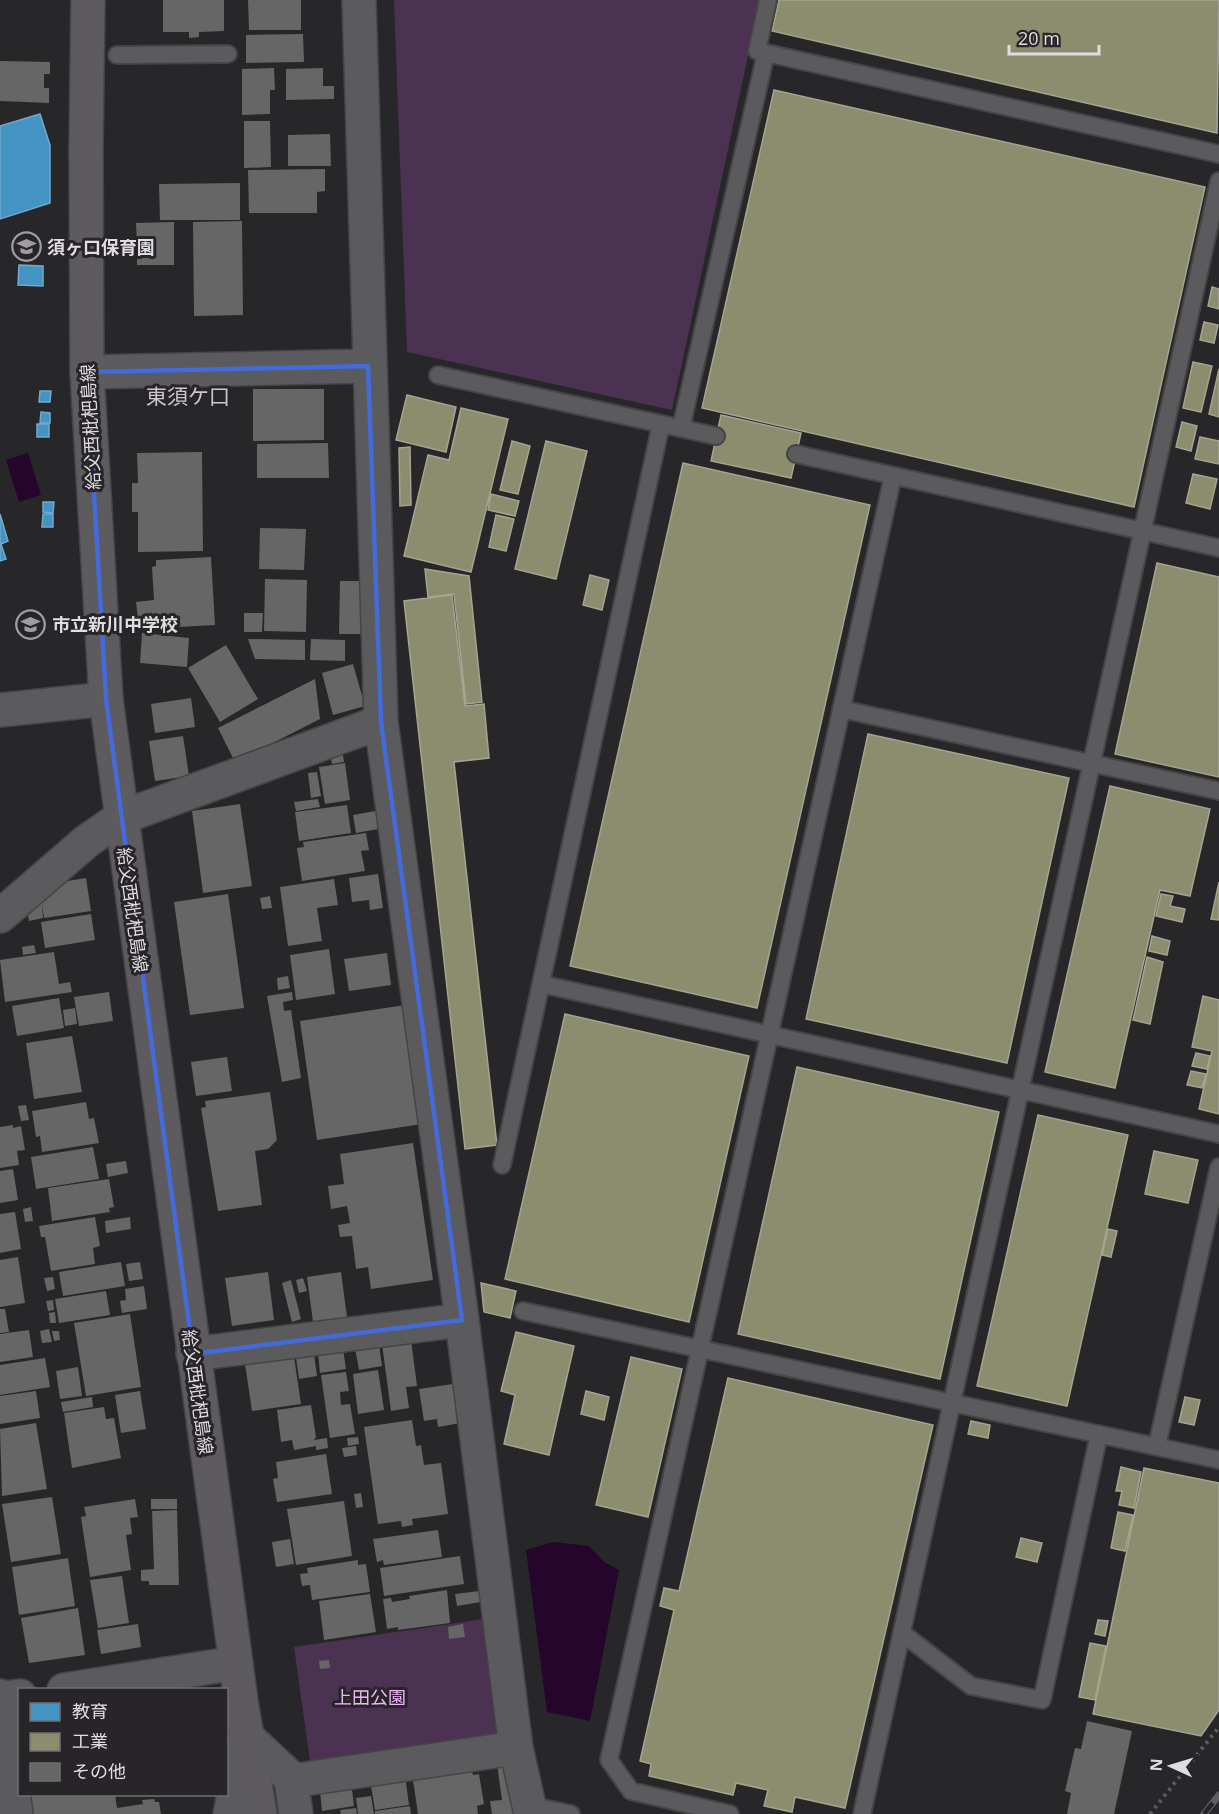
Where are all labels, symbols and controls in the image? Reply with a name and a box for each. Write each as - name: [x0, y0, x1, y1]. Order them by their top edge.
- scale bar: [1009, 18, 1099, 56]
- text: 20 m: [1018, 26, 1060, 50]
- school or university icon: 須ヶ口保育園: [10, 231, 42, 263]
- place label: 須ヶ口保育園: [47, 235, 155, 259]
- street label: 給父西枇杷島線: [75, 363, 105, 491]
- district label: 東須ケ口: [146, 382, 230, 410]
- school or university icon: 市立新川中学校: [15, 608, 47, 640]
- place label: 市立新川中学校: [52, 612, 178, 636]
- street label: 給父西枇杷島線: [112, 846, 154, 974]
- street label: 給父西枇杷島線: [177, 1328, 219, 1456]
- park label: 上田公園: [334, 1685, 406, 1709]
- legend: [18, 1688, 228, 1796]
- text: 教育: [72, 1699, 108, 1723]
- text: 工業: [72, 1729, 108, 1753]
- north arrow: [1141, 1736, 1201, 1796]
- text: N: [1145, 1758, 1167, 1772]
- text: その他: [72, 1759, 126, 1783]

